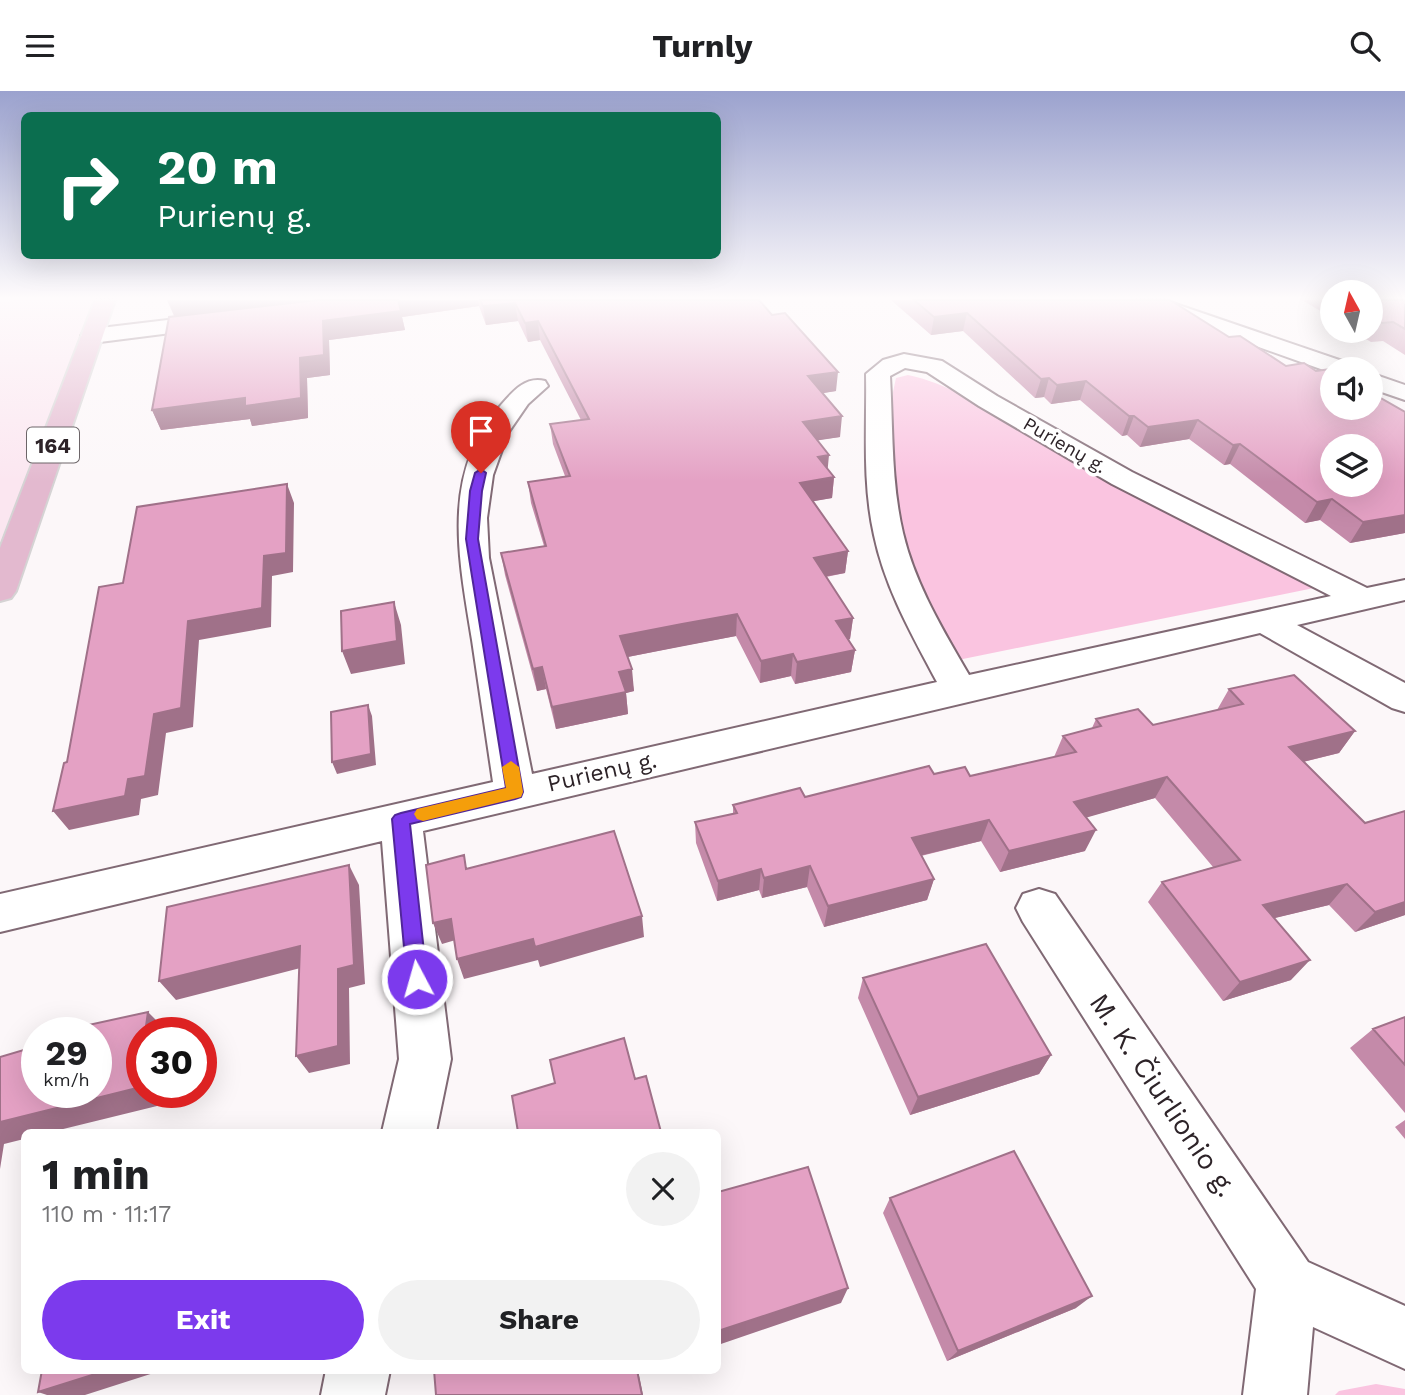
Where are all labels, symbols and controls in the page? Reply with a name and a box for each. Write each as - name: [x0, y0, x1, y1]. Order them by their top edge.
- icon: menu: [21, 27, 59, 65]
- text: Turnly: [652, 27, 753, 65]
- icon: search: [1346, 27, 1384, 65]
- text: 20 m: [157, 138, 278, 196]
- icon: right: [42, 140, 133, 231]
- text: Purienų g.: [157, 197, 312, 235]
- north arrow: [1320, 280, 1382, 343]
- map controls: [1320, 280, 1383, 497]
- button: sound: [1320, 357, 1383, 420]
- pin: [451, 401, 511, 473]
- icon: arrive: [462, 412, 500, 450]
- street label: Purienų g.: [1019, 412, 1111, 478]
- road number: 164: [27, 427, 79, 463]
- button: layers: [1320, 434, 1383, 497]
- street label: Purienų g.: [545, 746, 659, 798]
- position arrow: [380, 942, 454, 1016]
- street label: M. K. Čiurlionio g.: [1083, 987, 1243, 1203]
- speed limit sign: 30: [126, 1017, 217, 1108]
- text: 29: [45, 1032, 88, 1074]
- text: km/h: [43, 1069, 90, 1090]
- text: 1 min: [42, 1150, 150, 1199]
- button: close: [626, 1152, 700, 1226]
- text: 110 m · 11:17: [42, 1201, 171, 1228]
- button: Exit: [42, 1280, 364, 1360]
- button: Share: [378, 1280, 700, 1360]

